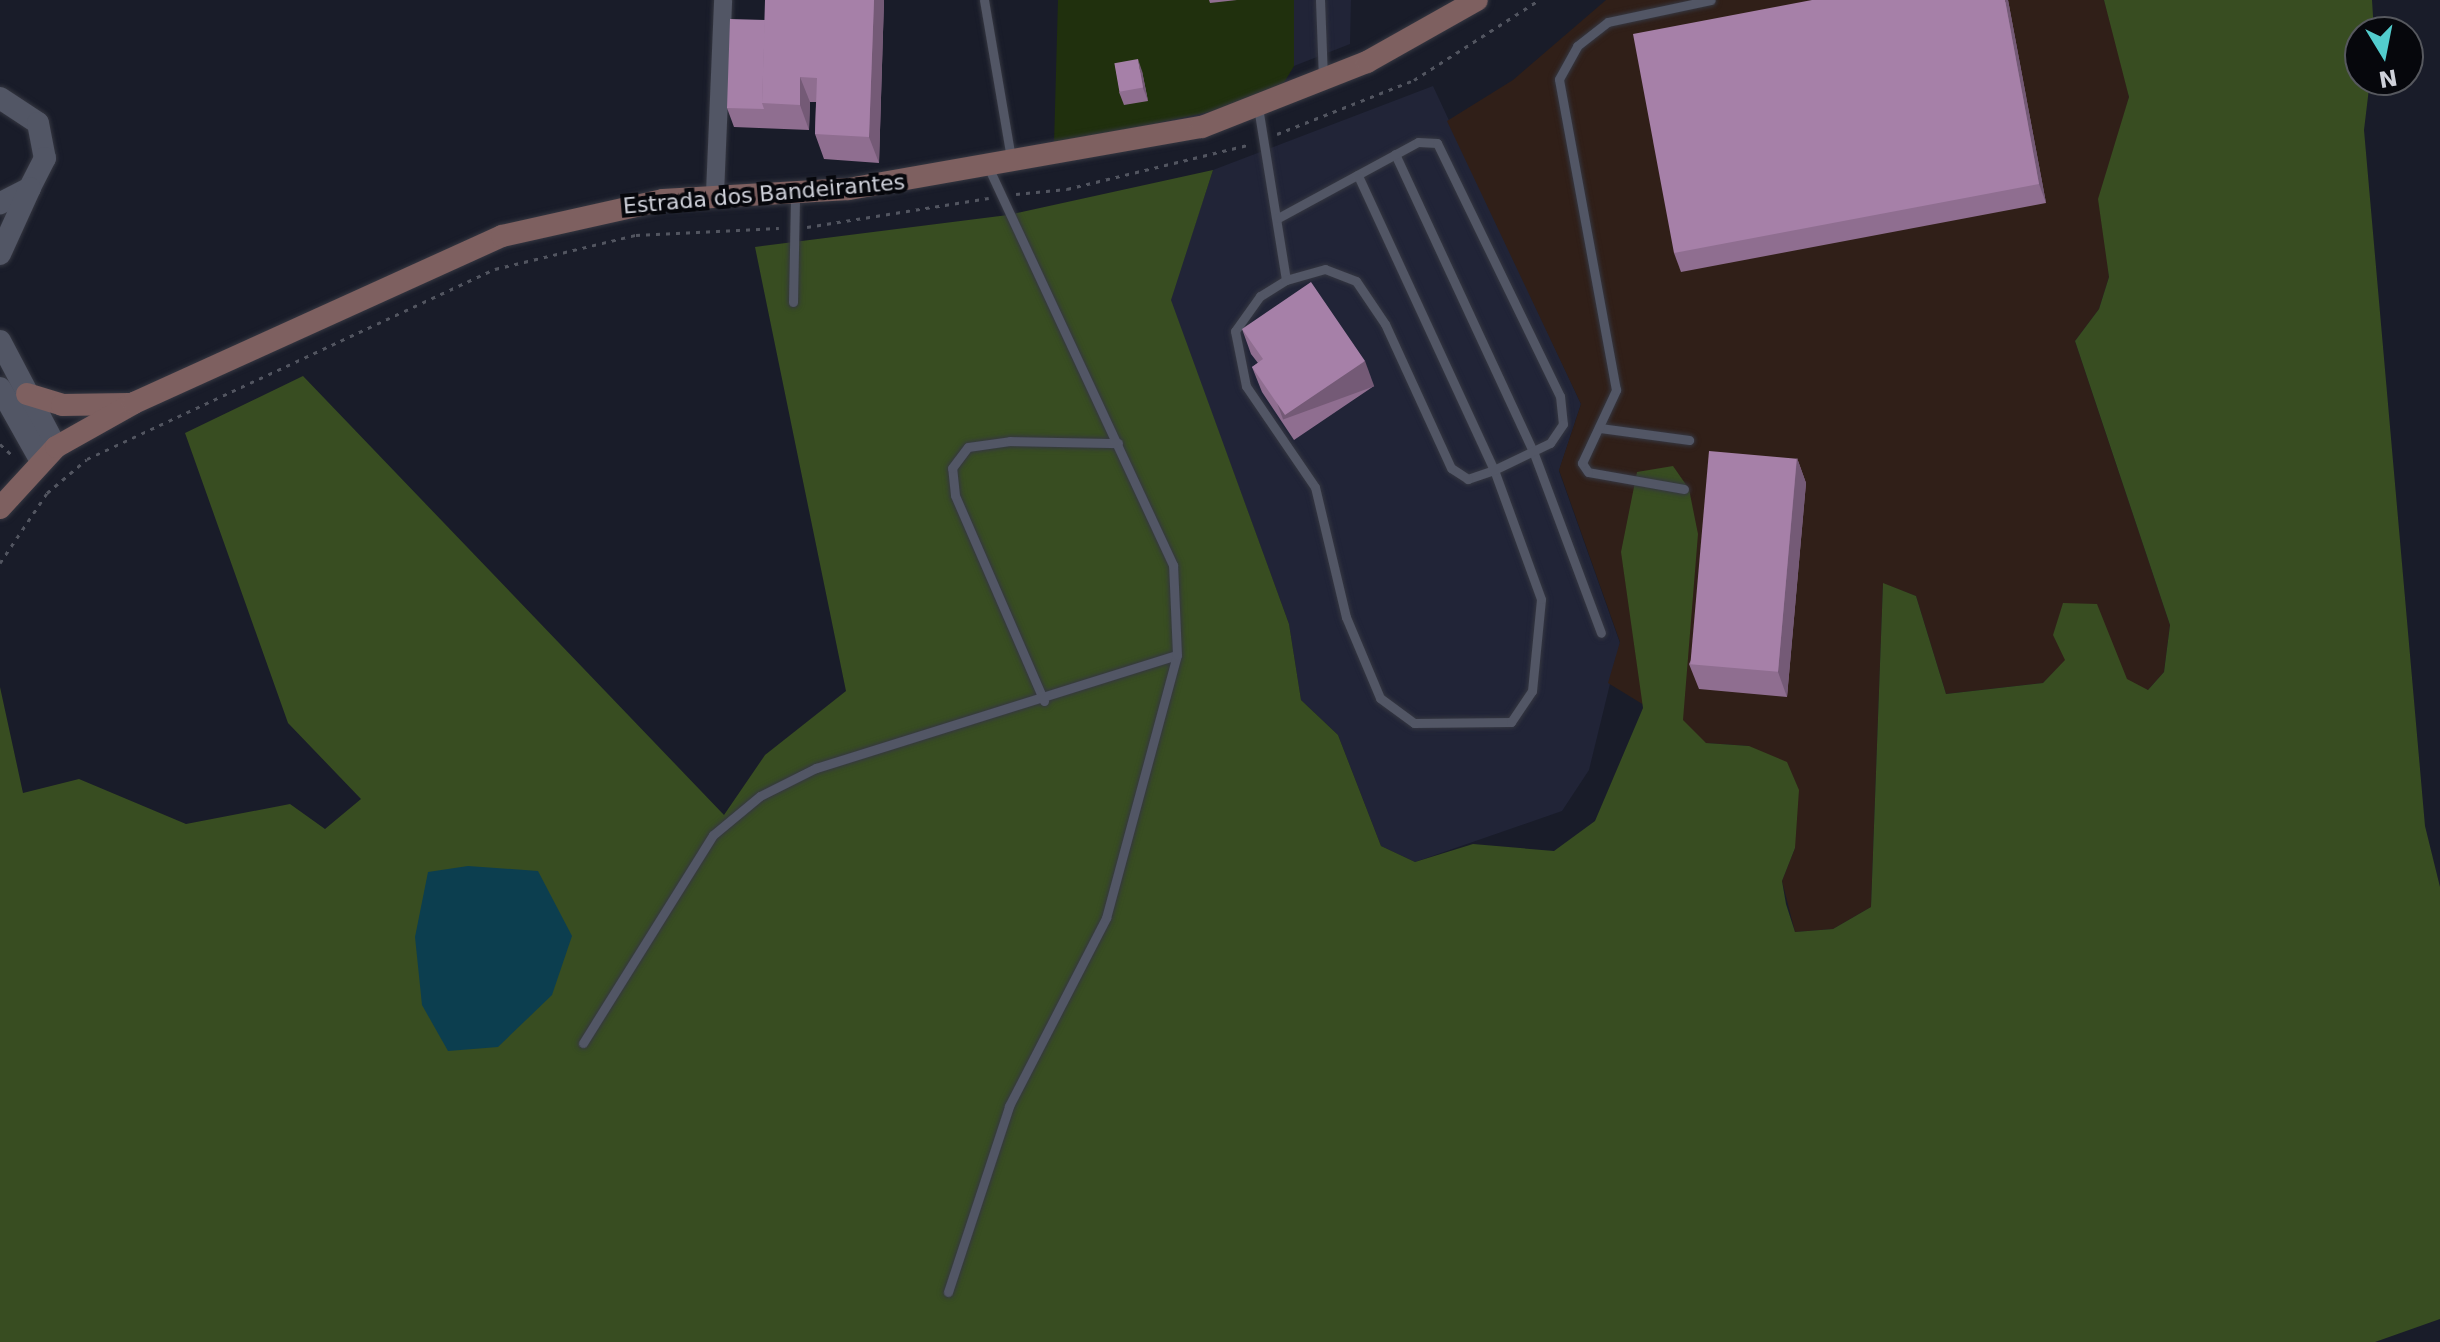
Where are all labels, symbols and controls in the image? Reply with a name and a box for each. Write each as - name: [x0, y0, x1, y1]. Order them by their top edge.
- north arrow: [2344, 16, 2424, 96]
- text: N: [2377, 64, 2399, 92]
- street label: Estrada dos Bandeirantes: [622, 169, 906, 219]

